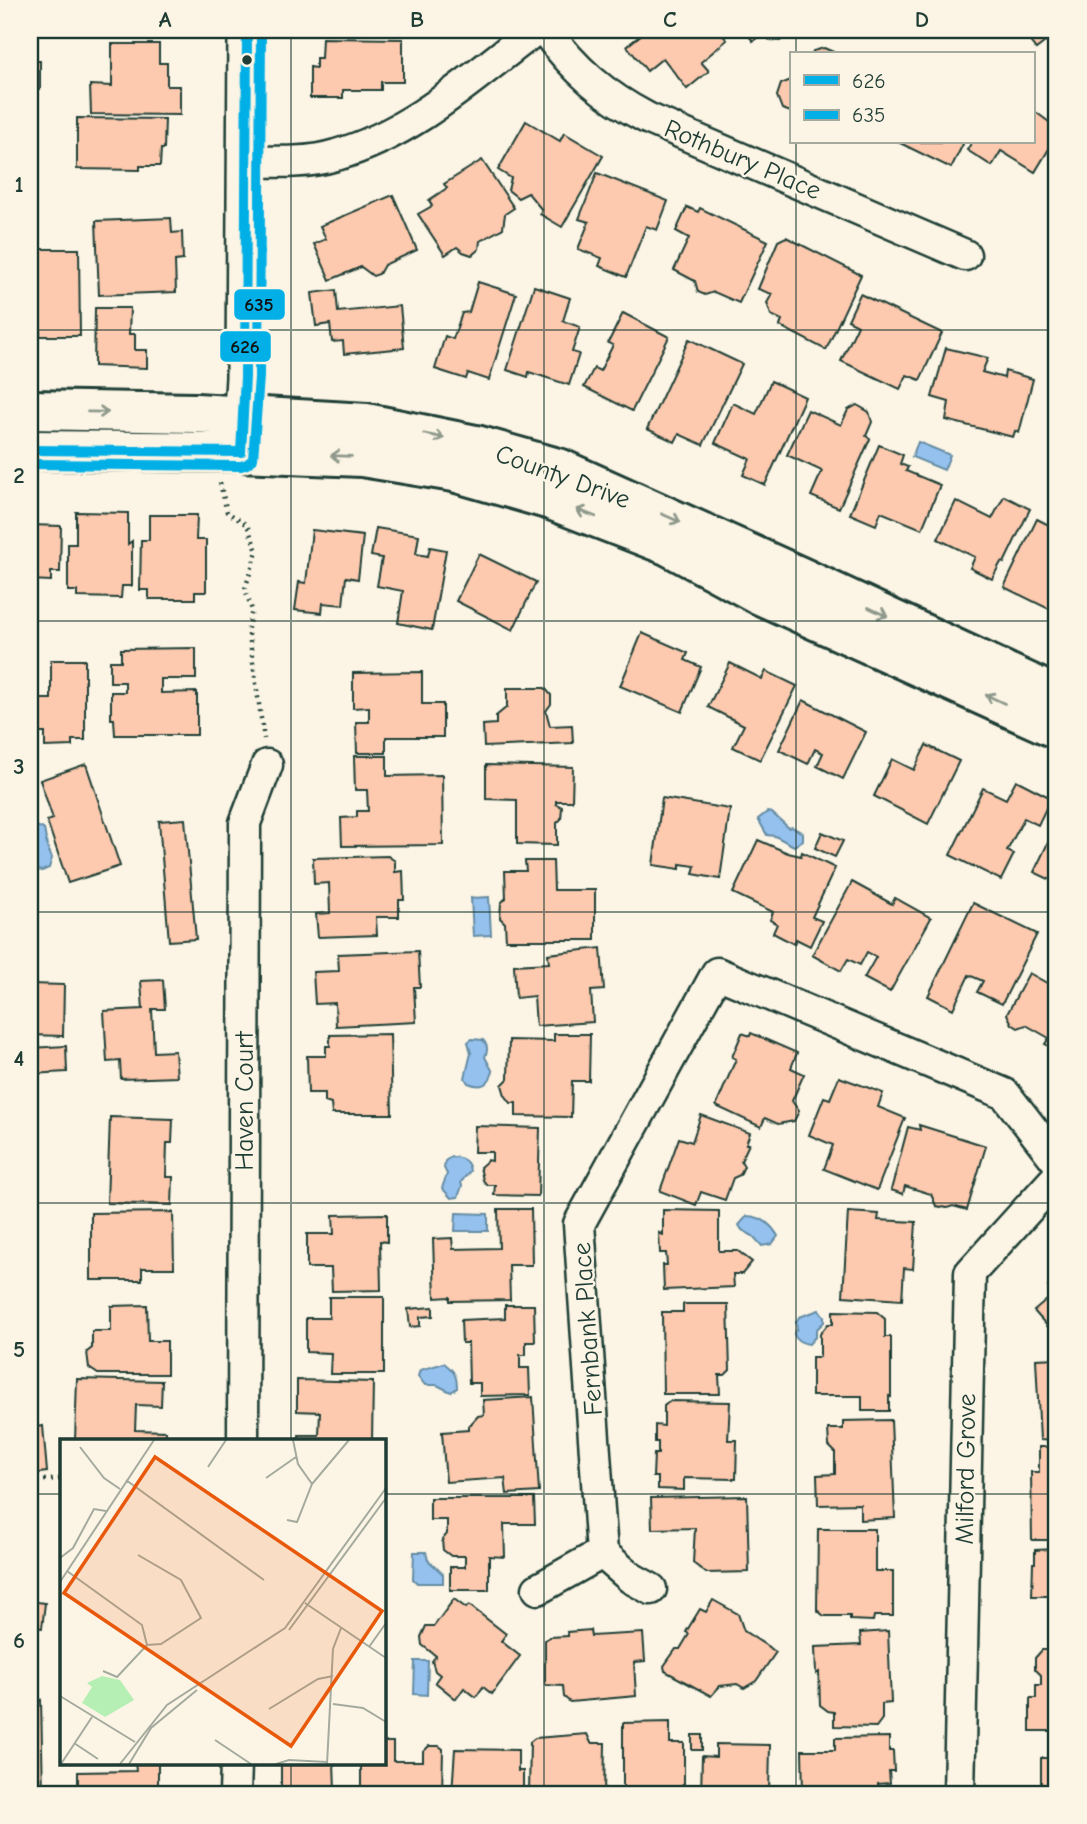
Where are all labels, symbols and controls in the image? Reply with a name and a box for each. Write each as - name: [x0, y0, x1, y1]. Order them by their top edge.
- text: A: [159, 6, 172, 33]
- text: B: [410, 6, 424, 33]
- text: C: [663, 6, 677, 33]
- text: D: [915, 6, 929, 33]
- legend: [790, 52, 1034, 144]
- unlabelled marker: [240, 53, 254, 67]
- text: 626: [852, 69, 886, 93]
- text: 635: [852, 103, 885, 127]
- street label: Rothbury Place: [660, 113, 825, 206]
- text: 1: [14, 171, 24, 198]
- line badge: 635: [233, 288, 286, 321]
- text: 635: [244, 294, 274, 316]
- line badge: 626: [219, 330, 272, 363]
- text: 626: [230, 336, 260, 358]
- one-way arrow: [86, 405, 109, 418]
- one-way arrow: [422, 430, 445, 444]
- street label: County Drive: [491, 439, 634, 515]
- one-way arrow: [330, 449, 353, 462]
- text: 2: [13, 462, 25, 489]
- one-way arrow: [575, 506, 597, 519]
- one-way arrow: [660, 512, 681, 525]
- one-way arrow: [867, 606, 888, 620]
- one-way arrow: [985, 692, 1006, 705]
- text: 3: [13, 753, 25, 780]
- street label: Haven Court: [230, 1030, 260, 1171]
- text: 4: [14, 1045, 25, 1072]
- street label: Fernbank Place: [567, 1241, 609, 1416]
- text: 5: [13, 1336, 25, 1363]
- street label: Milford Grove: [950, 1393, 982, 1545]
- inset map: [60, 1439, 385, 1764]
- text: 6: [13, 1627, 25, 1654]

